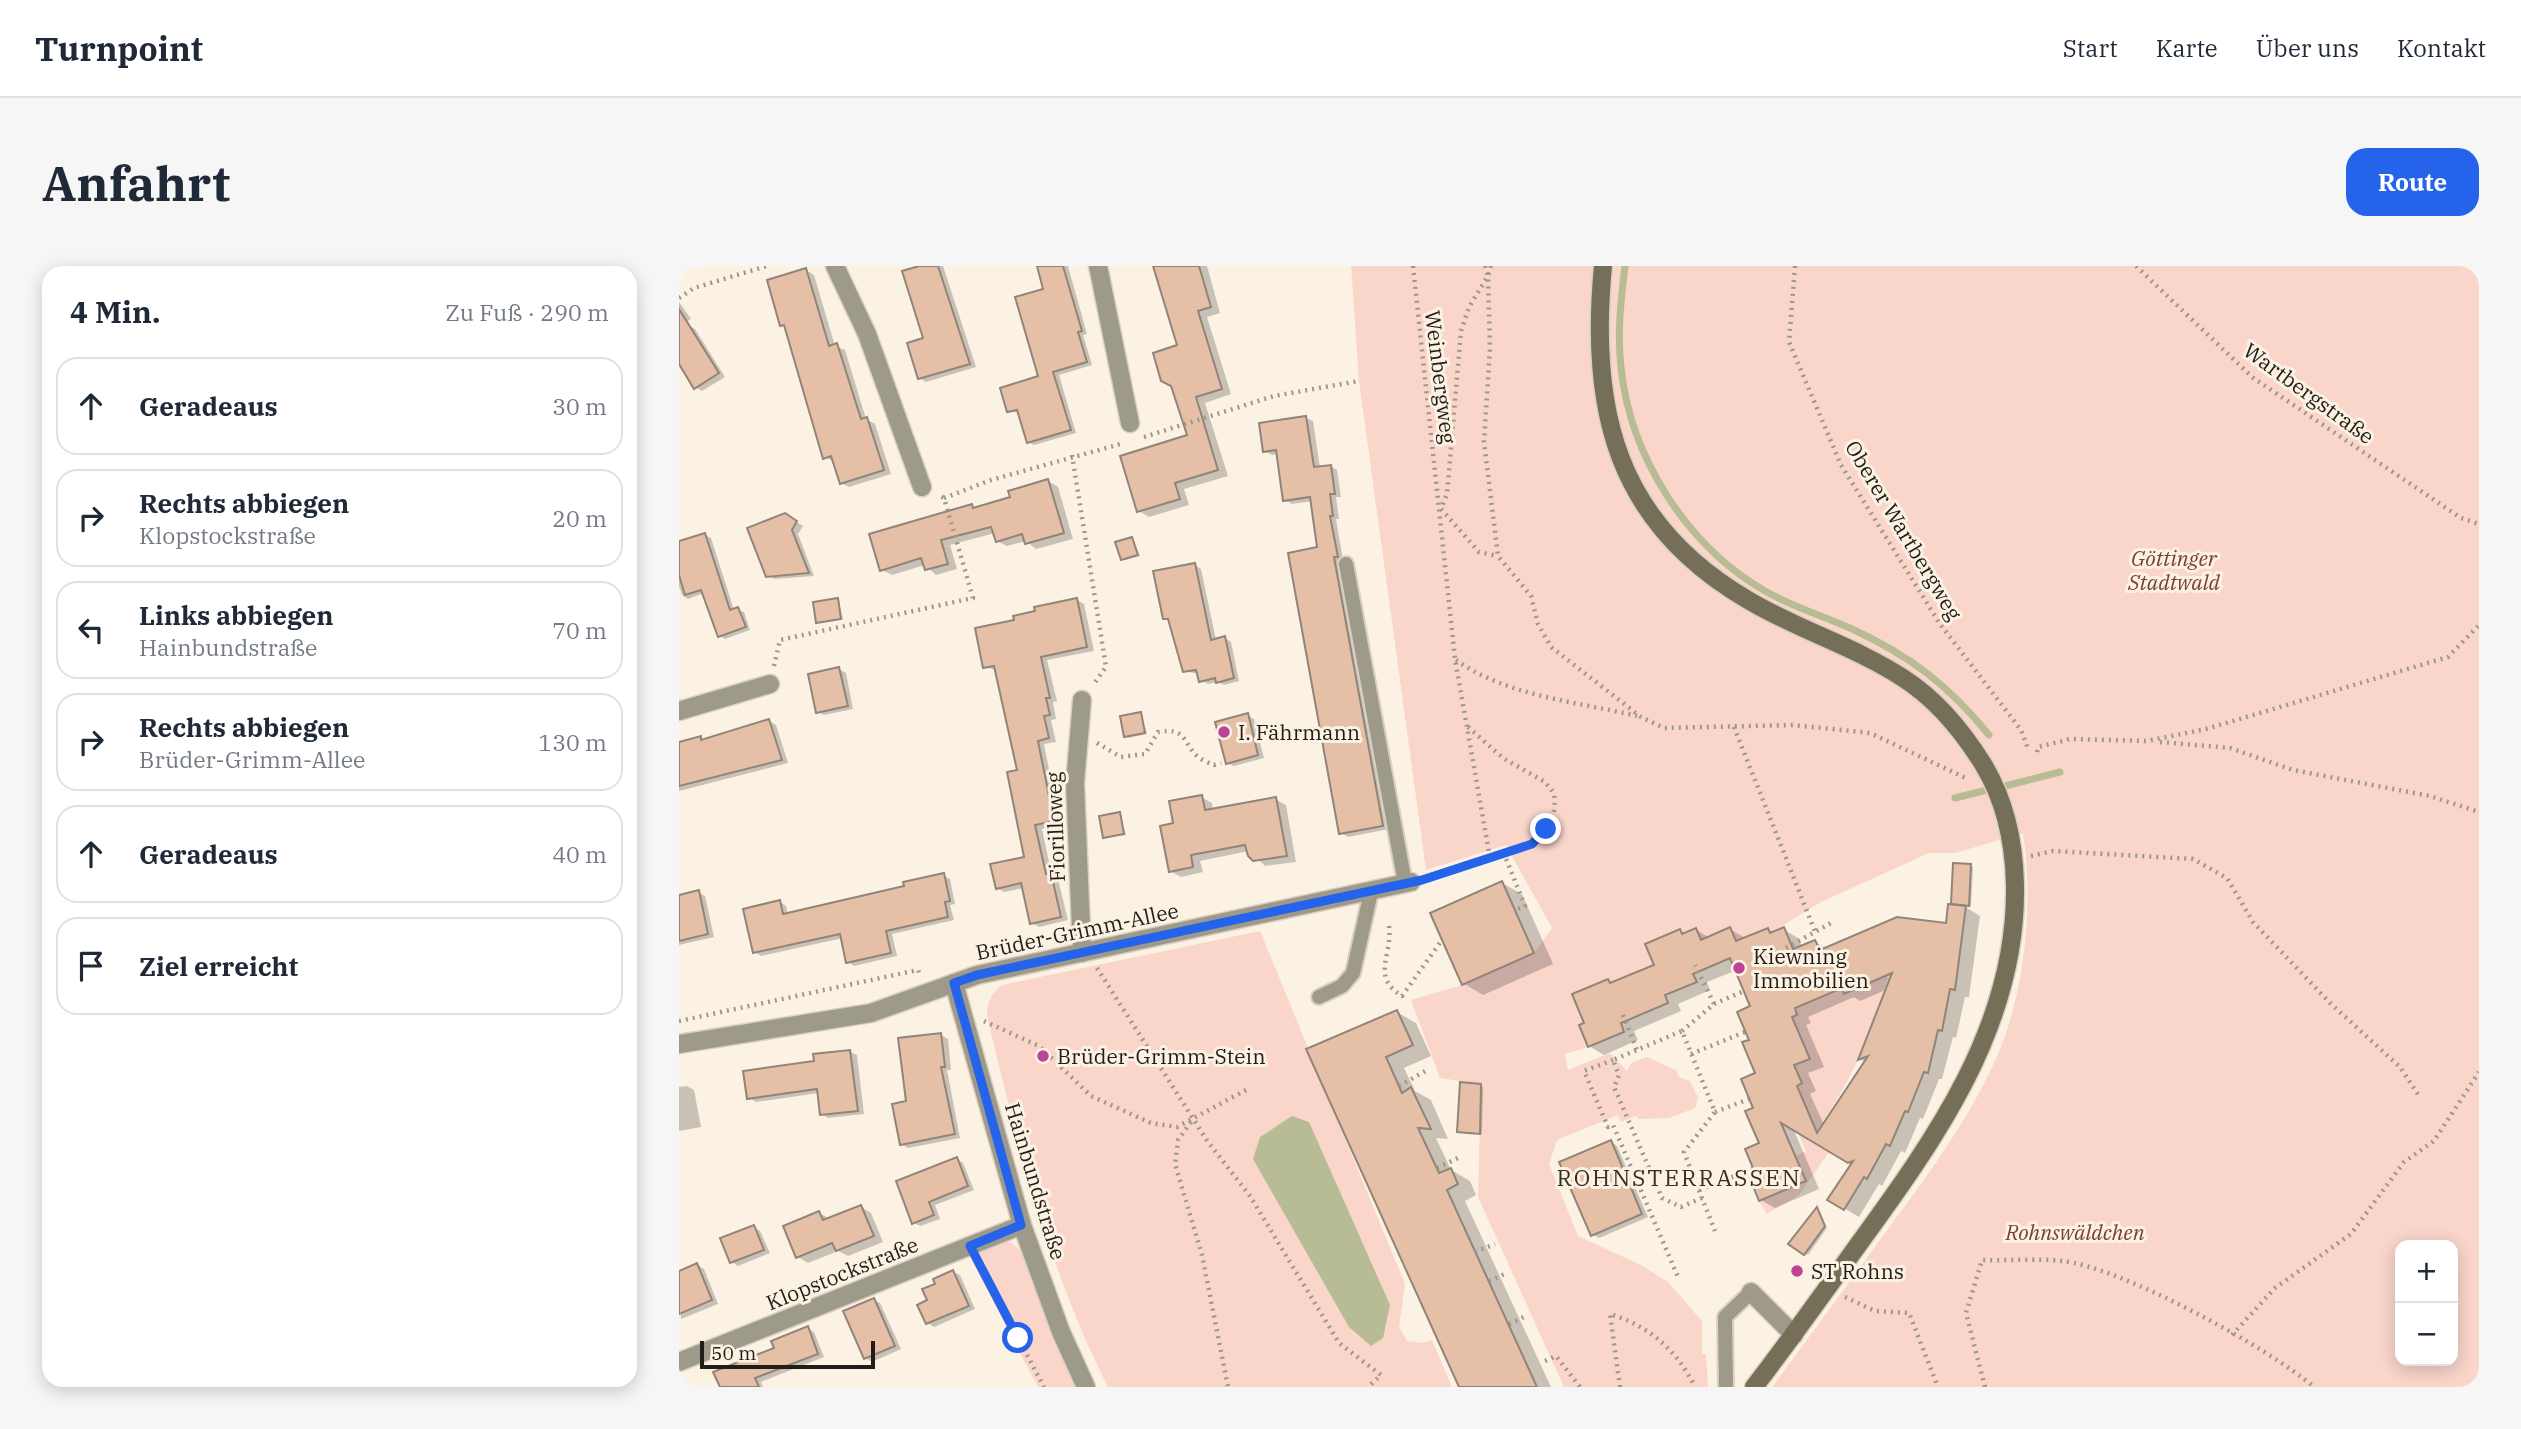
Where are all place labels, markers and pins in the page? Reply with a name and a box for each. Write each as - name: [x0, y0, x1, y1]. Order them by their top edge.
- place label: I. Fährmann: [1238, 718, 1360, 746]
- marker: I. Fährmann: [1216, 724, 1232, 740]
- place label: Kiewning Immobilien: [1753, 942, 1869, 994]
- marker: Kiewning Immobilien: [1731, 960, 1747, 976]
- place label: Brüder-Grimm-Stein: [1057, 1042, 1266, 1070]
- marker: Brüder-Grimm-Stein: [1035, 1048, 1051, 1064]
- place label: ST Rohns: [1811, 1257, 1904, 1285]
- marker: ST Rohns: [1789, 1263, 1805, 1279]

